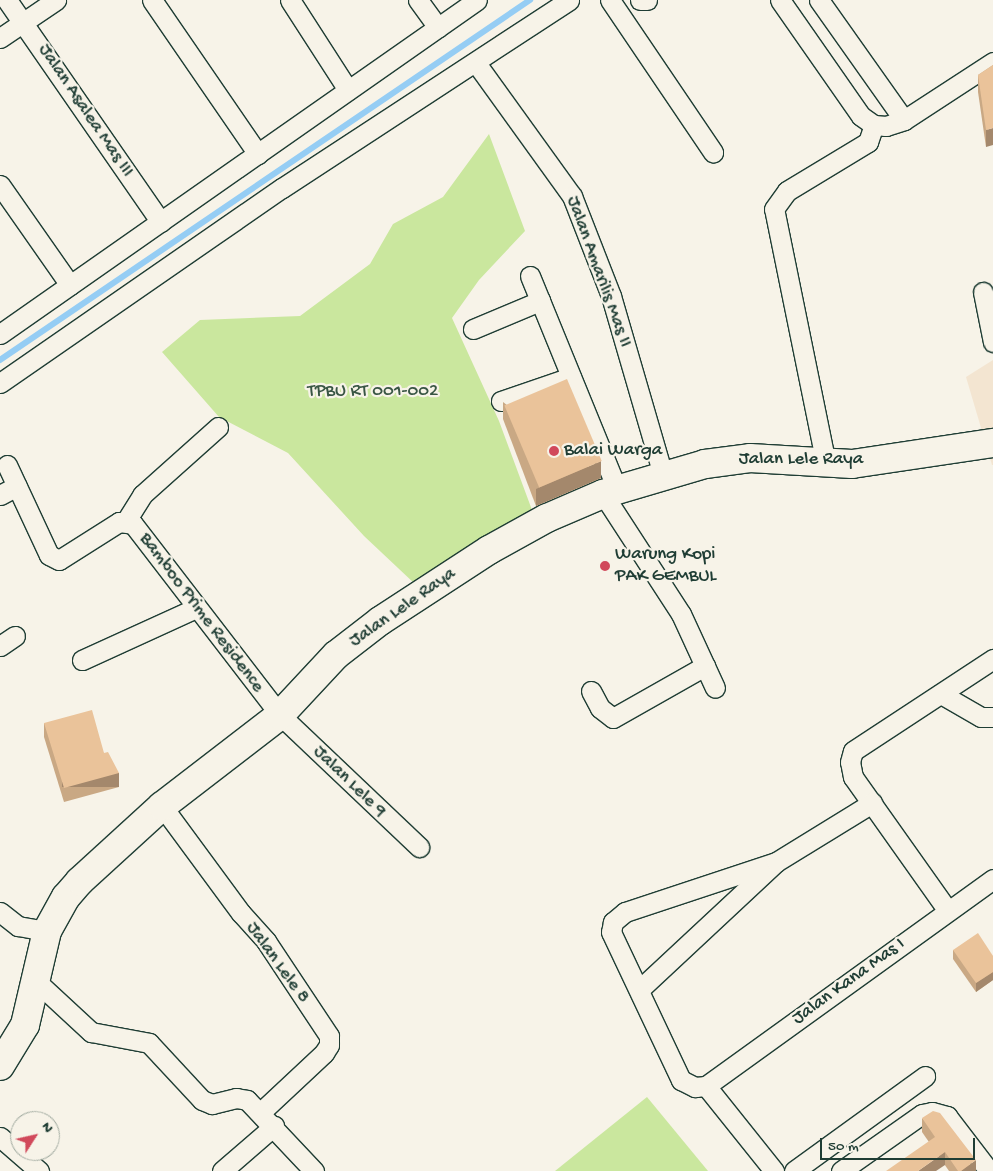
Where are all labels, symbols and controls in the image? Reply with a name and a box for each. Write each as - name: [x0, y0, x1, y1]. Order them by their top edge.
- street label: Jalan Asalea Mas III: [32, 40, 138, 182]
- street label: Jalan Amarilis Mas II: [560, 193, 636, 351]
- park label: TPBU RT 001-002: [308, 381, 438, 403]
- place label: Balai Warga: [564, 440, 662, 462]
- marker: Balai Warga: [548, 445, 560, 457]
- street label: Jalan Lele Raya: [739, 449, 863, 471]
- street label: Bamboo Prime Residence: [133, 529, 269, 697]
- place label: Warung Kopi PAK GEMBUL: [615, 544, 716, 588]
- marker: Warung Kopi PAK GEMBUL: [599, 560, 611, 572]
- street label: Jalan Lele Raya: [345, 563, 461, 653]
- street label: Jalan Lele 9: [307, 741, 391, 823]
- street label: Jalan Lele 8: [240, 918, 314, 1008]
- street label: Jalan Kana Mas I: [788, 933, 910, 1031]
- north arrow: [10, 1111, 60, 1161]
- text: N: [37, 1119, 56, 1136]
- scale bar: [823, 1128, 978, 1160]
- text: 50 m: [828, 1138, 859, 1156]

